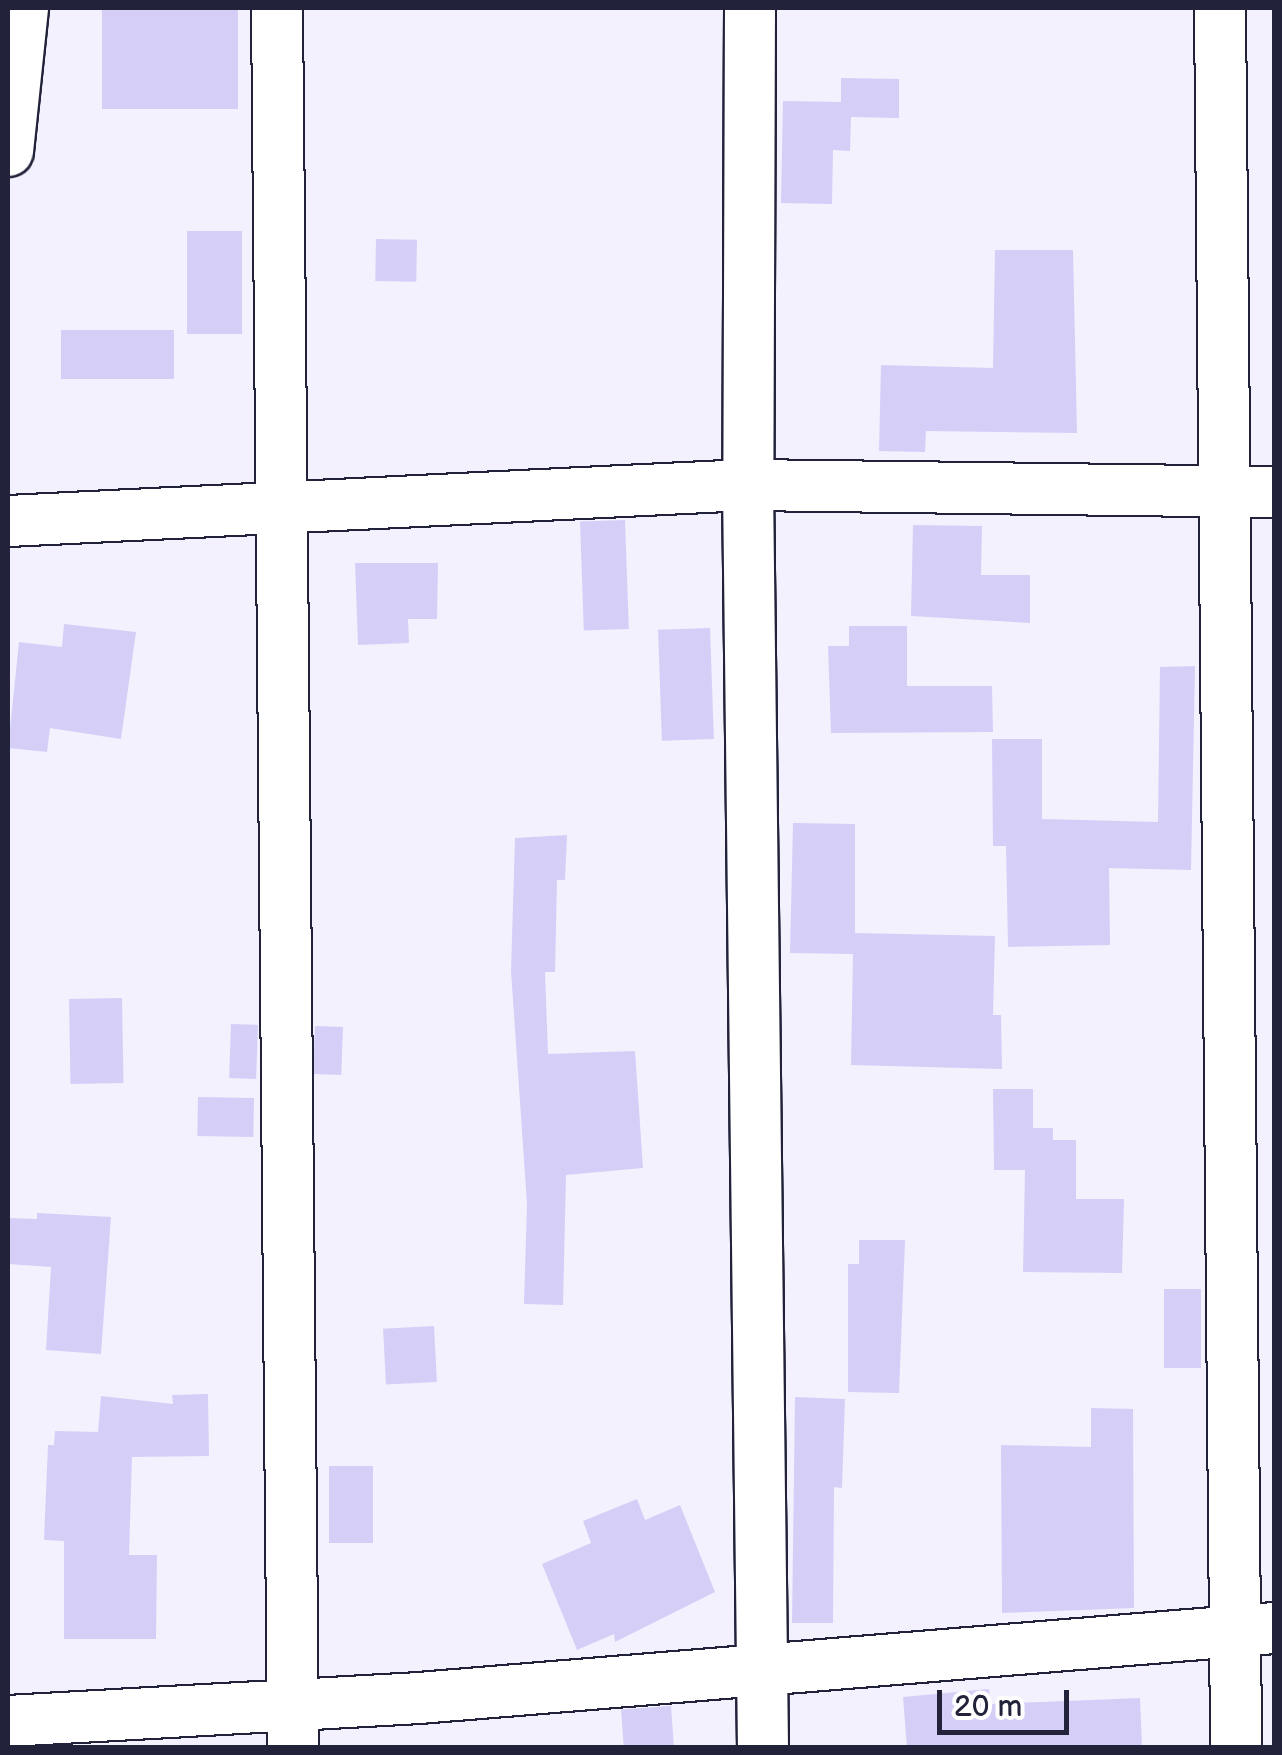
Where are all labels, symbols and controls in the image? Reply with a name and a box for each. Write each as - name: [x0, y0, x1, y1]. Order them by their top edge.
- scale bar: [942, 1670, 1074, 1732]
- text: 20 m: [954, 1689, 1022, 1725]

